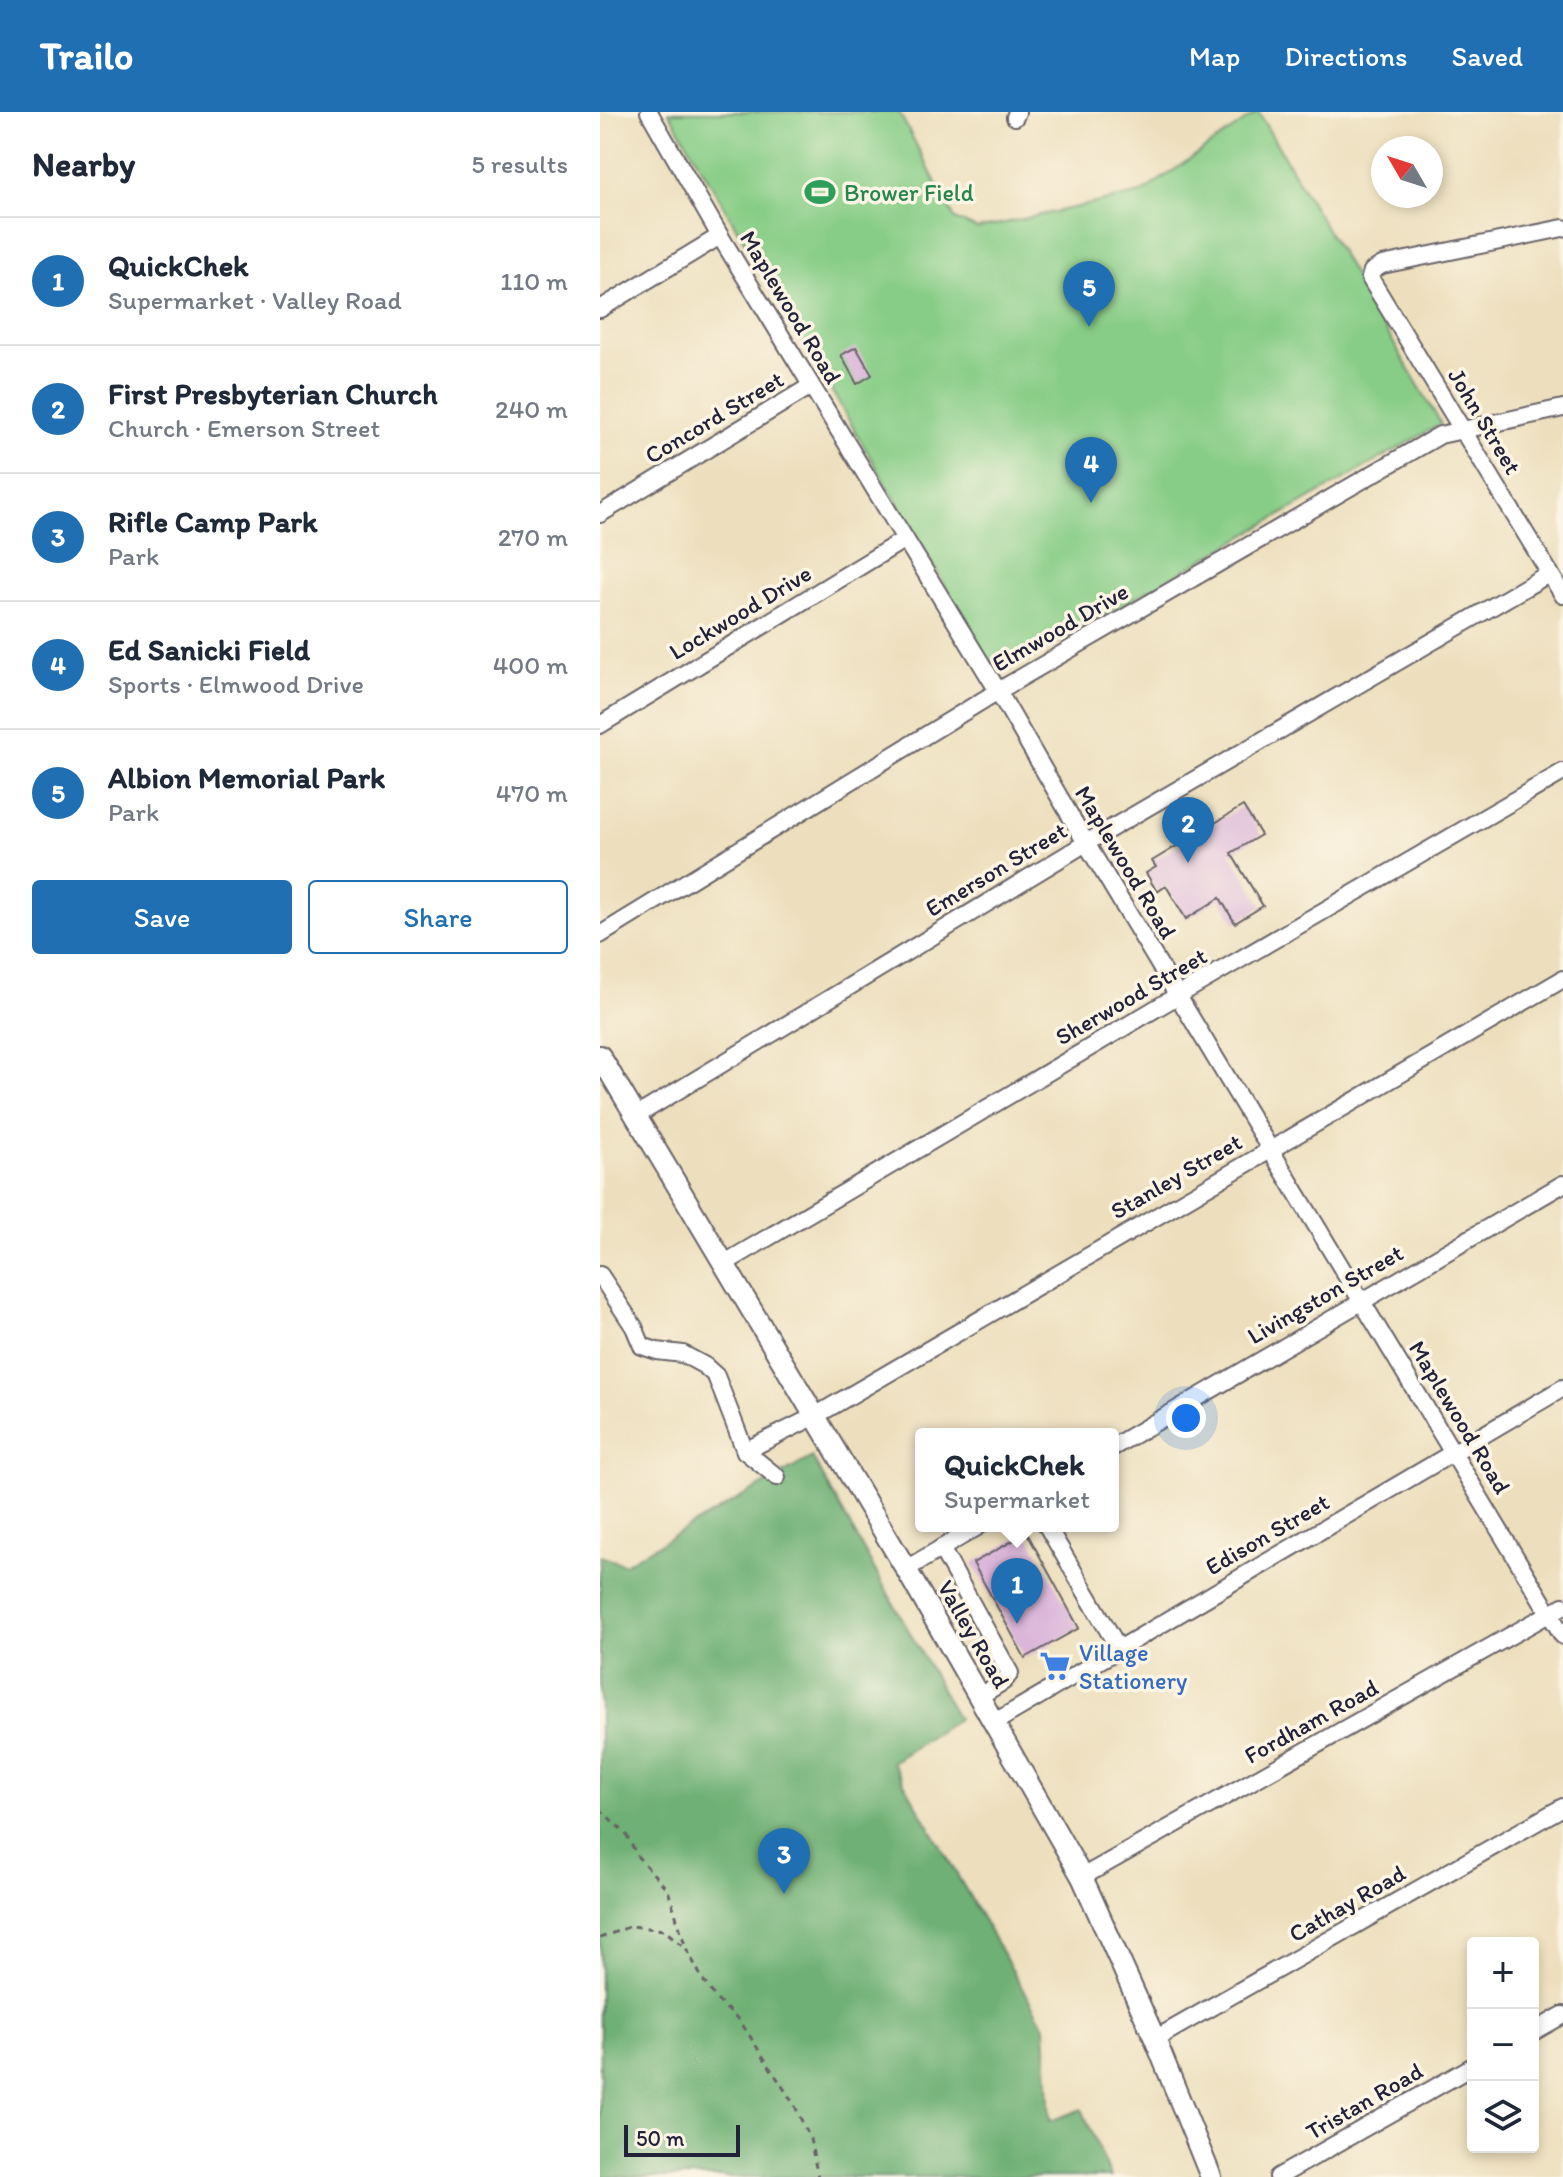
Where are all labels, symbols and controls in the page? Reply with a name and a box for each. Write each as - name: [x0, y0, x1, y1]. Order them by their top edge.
- text: Trailo: [40, 33, 133, 79]
- text: Map: [1189, 39, 1240, 73]
- text: Directions: [1284, 39, 1408, 73]
- text: Saved: [1452, 39, 1523, 73]
- north arrow: [1371, 136, 1443, 208]
- text: Nearby: [32, 144, 135, 185]
- text: 5 results: [471, 148, 568, 180]
- sports icon: Brower Field: [803, 175, 837, 209]
- place label: Brower Field: [844, 178, 974, 207]
- street label: Maplewood Road: [734, 225, 848, 389]
- text: QuickChek: [108, 247, 249, 284]
- pin: 5: [1063, 261, 1115, 327]
- text: 1: [52, 265, 64, 297]
- text: 110 m: [500, 265, 568, 297]
- text: Supermarket · Valley Road: [108, 284, 402, 316]
- street label: John Street: [1442, 363, 1528, 479]
- street label: Concord Street: [639, 364, 789, 470]
- text: First Presbyterian Church: [108, 375, 437, 412]
- text: 2: [51, 393, 65, 425]
- text: 240 m: [495, 393, 568, 425]
- text: Church · Emerson Street: [108, 412, 380, 444]
- pin: 4: [1065, 437, 1117, 503]
- text: Rifle Camp Park: [108, 503, 317, 540]
- text: 3: [51, 521, 65, 553]
- text: 270 m: [498, 521, 568, 553]
- text: Park: [108, 540, 159, 572]
- street label: Lockwood Drive: [664, 558, 816, 666]
- street label: Elmwood Drive: [987, 576, 1133, 678]
- text: Ed Sanicki Field: [108, 631, 310, 668]
- text: 4: [50, 649, 66, 681]
- text: 400 m: [493, 649, 568, 681]
- text: Sports · Elmwood Drive: [108, 668, 364, 700]
- text: Albion Memorial Park: [108, 759, 385, 796]
- text: 5: [51, 777, 65, 809]
- text: 470 m: [496, 777, 568, 809]
- street label: Maplewood Road: [1069, 780, 1183, 944]
- text: Park: [108, 796, 159, 828]
- pin: 2: [1162, 797, 1214, 863]
- street label: Emerson Street: [920, 815, 1072, 923]
- button: Save: [32, 880, 292, 954]
- button: Share: [308, 880, 568, 954]
- street label: Sherwood Street: [1050, 941, 1212, 1051]
- street label: Stanley Street: [1105, 1127, 1247, 1225]
- street label: Livingston Street: [1242, 1238, 1408, 1350]
- street label: Maplewood Road: [1403, 1335, 1517, 1499]
- your location: [1166, 1398, 1206, 1438]
- popup: [915, 1428, 1119, 1532]
- text: QuickChek: [944, 1446, 1085, 1483]
- text: Supermarket: [944, 1483, 1090, 1515]
- street label: Edison Street: [1200, 1487, 1334, 1581]
- pin: 1: [991, 1558, 1043, 1624]
- street label: Valley Road: [931, 1575, 1017, 1693]
- place label: Village Stationery: [1079, 1638, 1187, 1695]
- supermarket icon: Village Stationery: [1038, 1649, 1072, 1683]
- street label: Fordham Road: [1239, 1672, 1383, 1770]
- pin: 3: [758, 1828, 810, 1894]
- street label: Cathay Road: [1283, 1858, 1411, 1948]
- map controls: [1467, 1937, 1539, 2153]
- button: +: [1467, 1937, 1539, 2009]
- button: −: [1467, 2009, 1539, 2081]
- street label: Tristan Road: [1300, 2056, 1428, 2146]
- button: layers: [1467, 2081, 1539, 2153]
- scale bar: [624, 2121, 740, 2157]
- text: 50 m: [636, 2125, 685, 2152]

